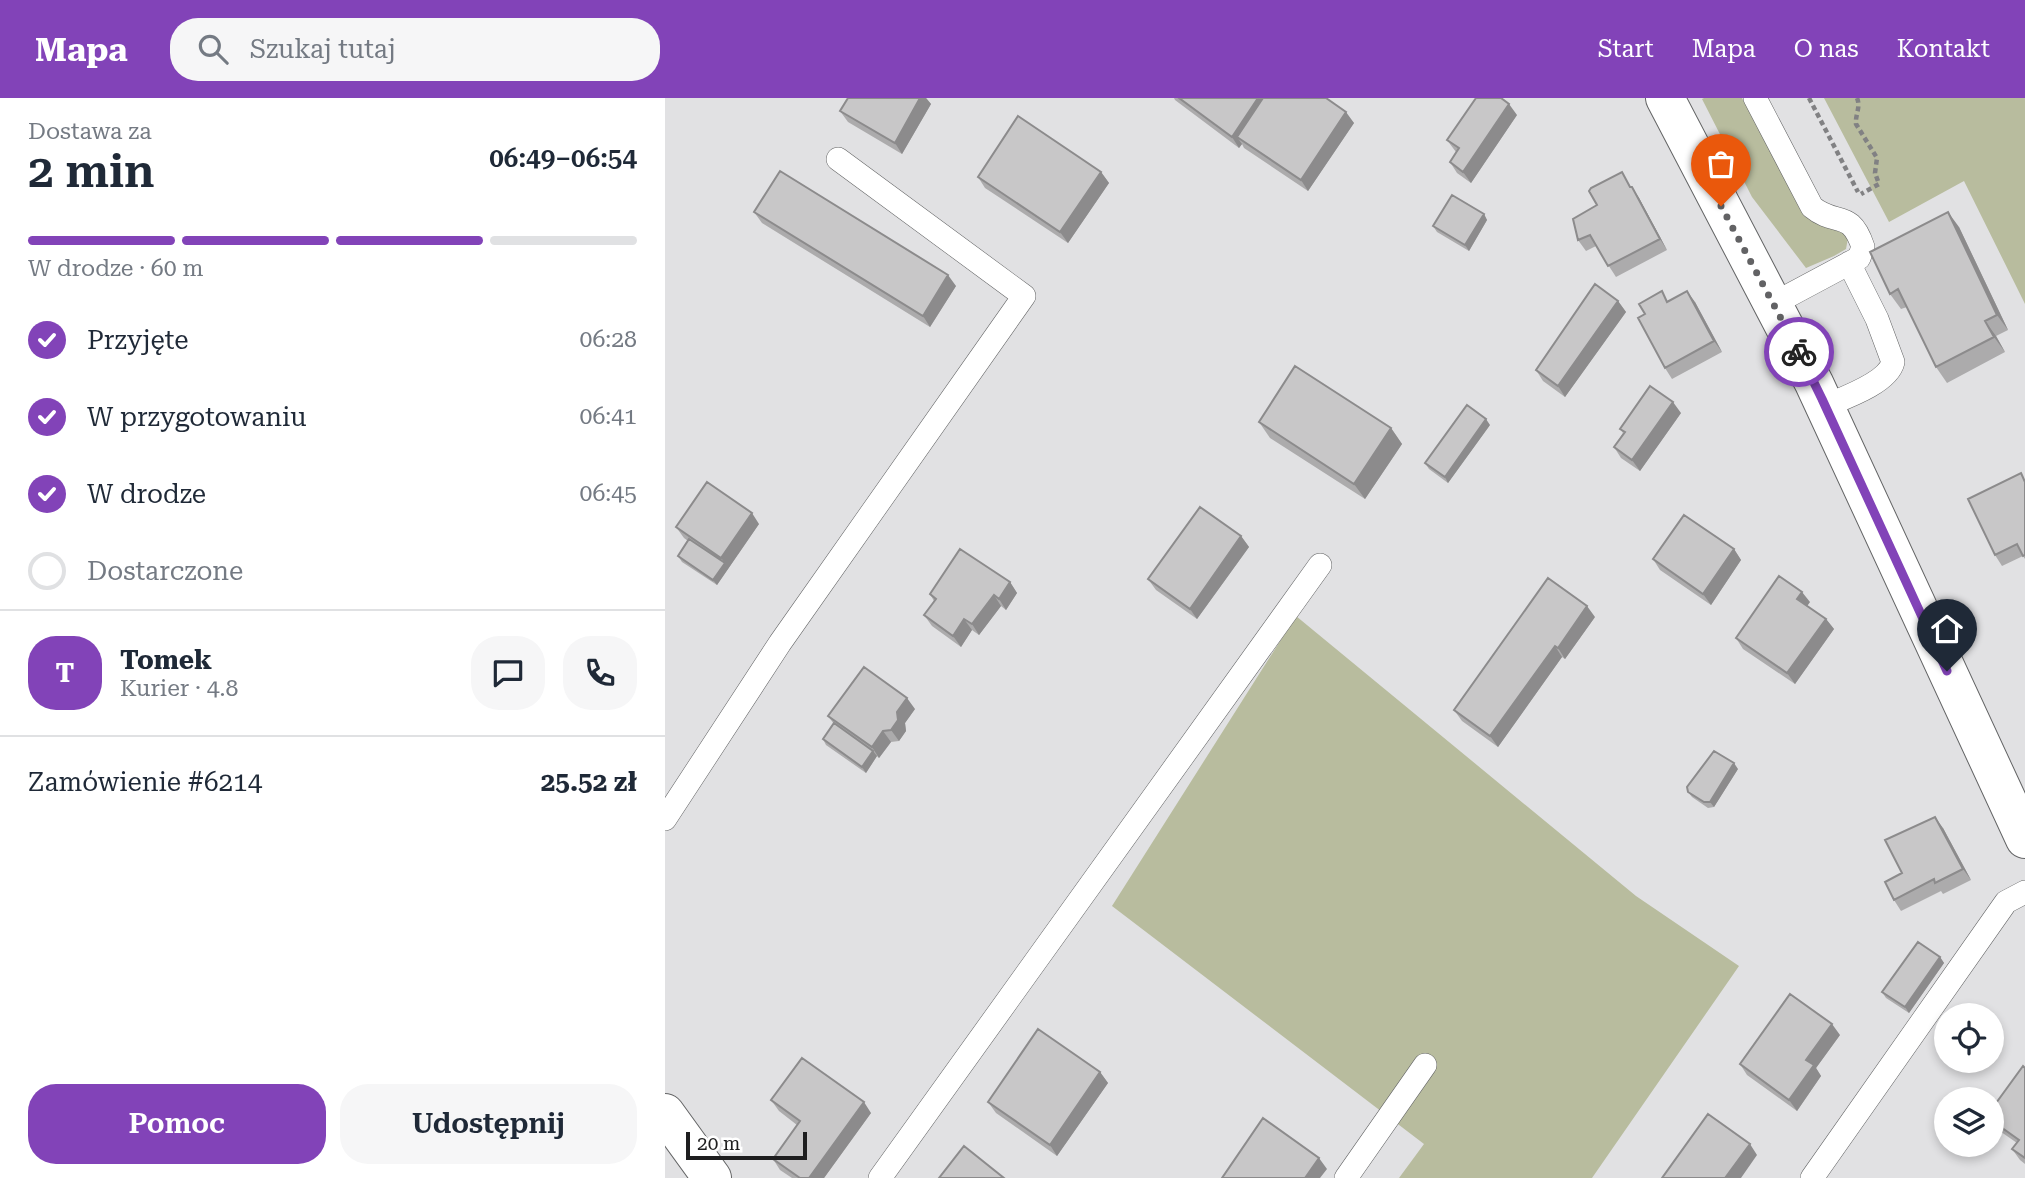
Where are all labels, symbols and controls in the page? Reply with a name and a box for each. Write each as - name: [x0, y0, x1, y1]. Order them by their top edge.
- search box: [170, 18, 660, 81]
- text: Mapa: [35, 30, 128, 69]
- icon: search: [194, 30, 232, 68]
- text: Szukaj tutaj: [250, 34, 396, 64]
- text: Start: [1598, 35, 1654, 63]
- text: Mapa: [1692, 35, 1756, 63]
- text: O nas: [1794, 35, 1859, 63]
- text: Kontakt: [1897, 35, 1990, 63]
- text: Dostawa za: [28, 118, 152, 145]
- pin: [1691, 134, 1751, 206]
- text: 06:49–06:54: [489, 143, 637, 173]
- text: 2 min: [28, 144, 155, 198]
- icon: bag: [1702, 145, 1740, 183]
- text: W drodze · 60 m: [28, 255, 203, 282]
- courier: [1764, 317, 1834, 387]
- icon: check: [28, 321, 66, 359]
- text: Przyjęte: [87, 325, 189, 355]
- text: 06:28: [580, 326, 637, 353]
- icon: bike: [1780, 333, 1818, 371]
- icon: check: [28, 398, 66, 436]
- text: W przygotowaniu: [87, 402, 307, 432]
- text: 06:41: [580, 403, 637, 430]
- icon: check: [28, 475, 66, 513]
- text: W drodze: [87, 479, 206, 509]
- text: 06:45: [580, 480, 637, 507]
- text: Dostarczone: [87, 556, 243, 586]
- pin: [1917, 599, 1977, 671]
- icon: home: [1928, 610, 1966, 648]
- button: chat: [471, 636, 545, 710]
- button: phone: [563, 636, 637, 710]
- text: Tomek: [120, 645, 212, 675]
- text: T: [56, 658, 74, 688]
- text: Kurier · 4.8: [120, 675, 238, 702]
- text: Zamówienie #6214: [28, 767, 262, 797]
- text: 25.52 zł: [541, 767, 637, 797]
- map controls: [1934, 1003, 2004, 1157]
- button: locate: [1934, 1003, 2004, 1073]
- button: Pomoc: [28, 1084, 326, 1164]
- button: Udostępnij: [340, 1084, 637, 1164]
- button: layers: [1934, 1087, 2004, 1157]
- scale bar: [686, 1129, 807, 1161]
- text: 20 m: [697, 1132, 740, 1155]

